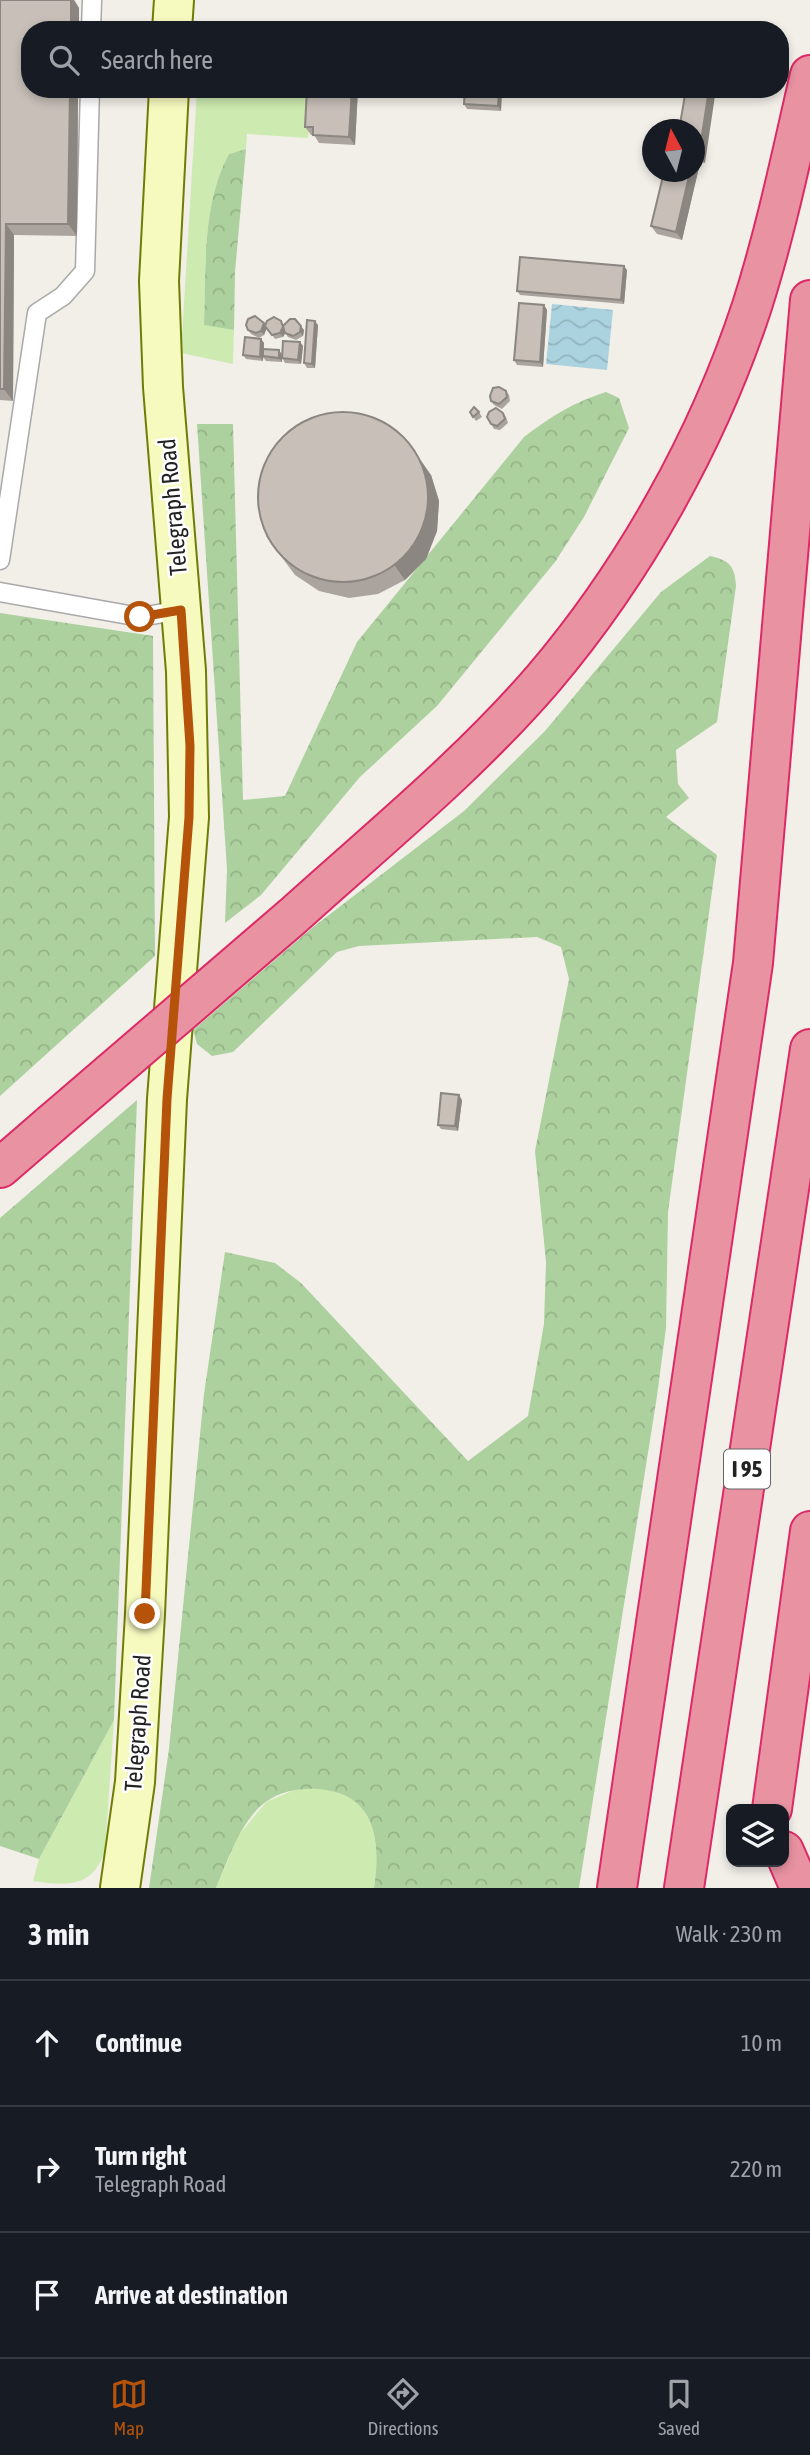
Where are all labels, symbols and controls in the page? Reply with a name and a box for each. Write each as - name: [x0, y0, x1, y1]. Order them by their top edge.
- search box: [21, 21, 789, 98]
- icon: search: [45, 41, 83, 79]
- text: Search here: [101, 45, 213, 75]
- north arrow: [642, 119, 705, 182]
- street label: Telegraph Road: [153, 438, 192, 577]
- route start: [124, 601, 155, 632]
- road number: I 95: [724, 1450, 770, 1488]
- route end: [129, 1598, 160, 1629]
- street label: Telegraph Road: [119, 1654, 156, 1792]
- map controls: [726, 1804, 789, 1867]
- button: layers: [726, 1804, 789, 1867]
- text: 3 min: [28, 1917, 89, 1951]
- text: Walk · 230 m: [676, 1921, 782, 1947]
- icon: ahead: [28, 2024, 66, 2062]
- text: Continue: [95, 2028, 182, 2058]
- text: 10 m: [741, 2030, 782, 2056]
- text: Turn right: [95, 2141, 186, 2171]
- icon: right: [28, 2150, 66, 2188]
- text: 220 m: [730, 2156, 782, 2182]
- text: Telegraph Road: [95, 2171, 227, 2197]
- icon: arrive: [28, 2276, 66, 2314]
- text: Arrive at destination: [95, 2280, 288, 2310]
- tab: Map: [110, 2375, 148, 2439]
- tab: Directions: [368, 2375, 438, 2439]
- tab: Saved: [658, 2375, 700, 2439]

